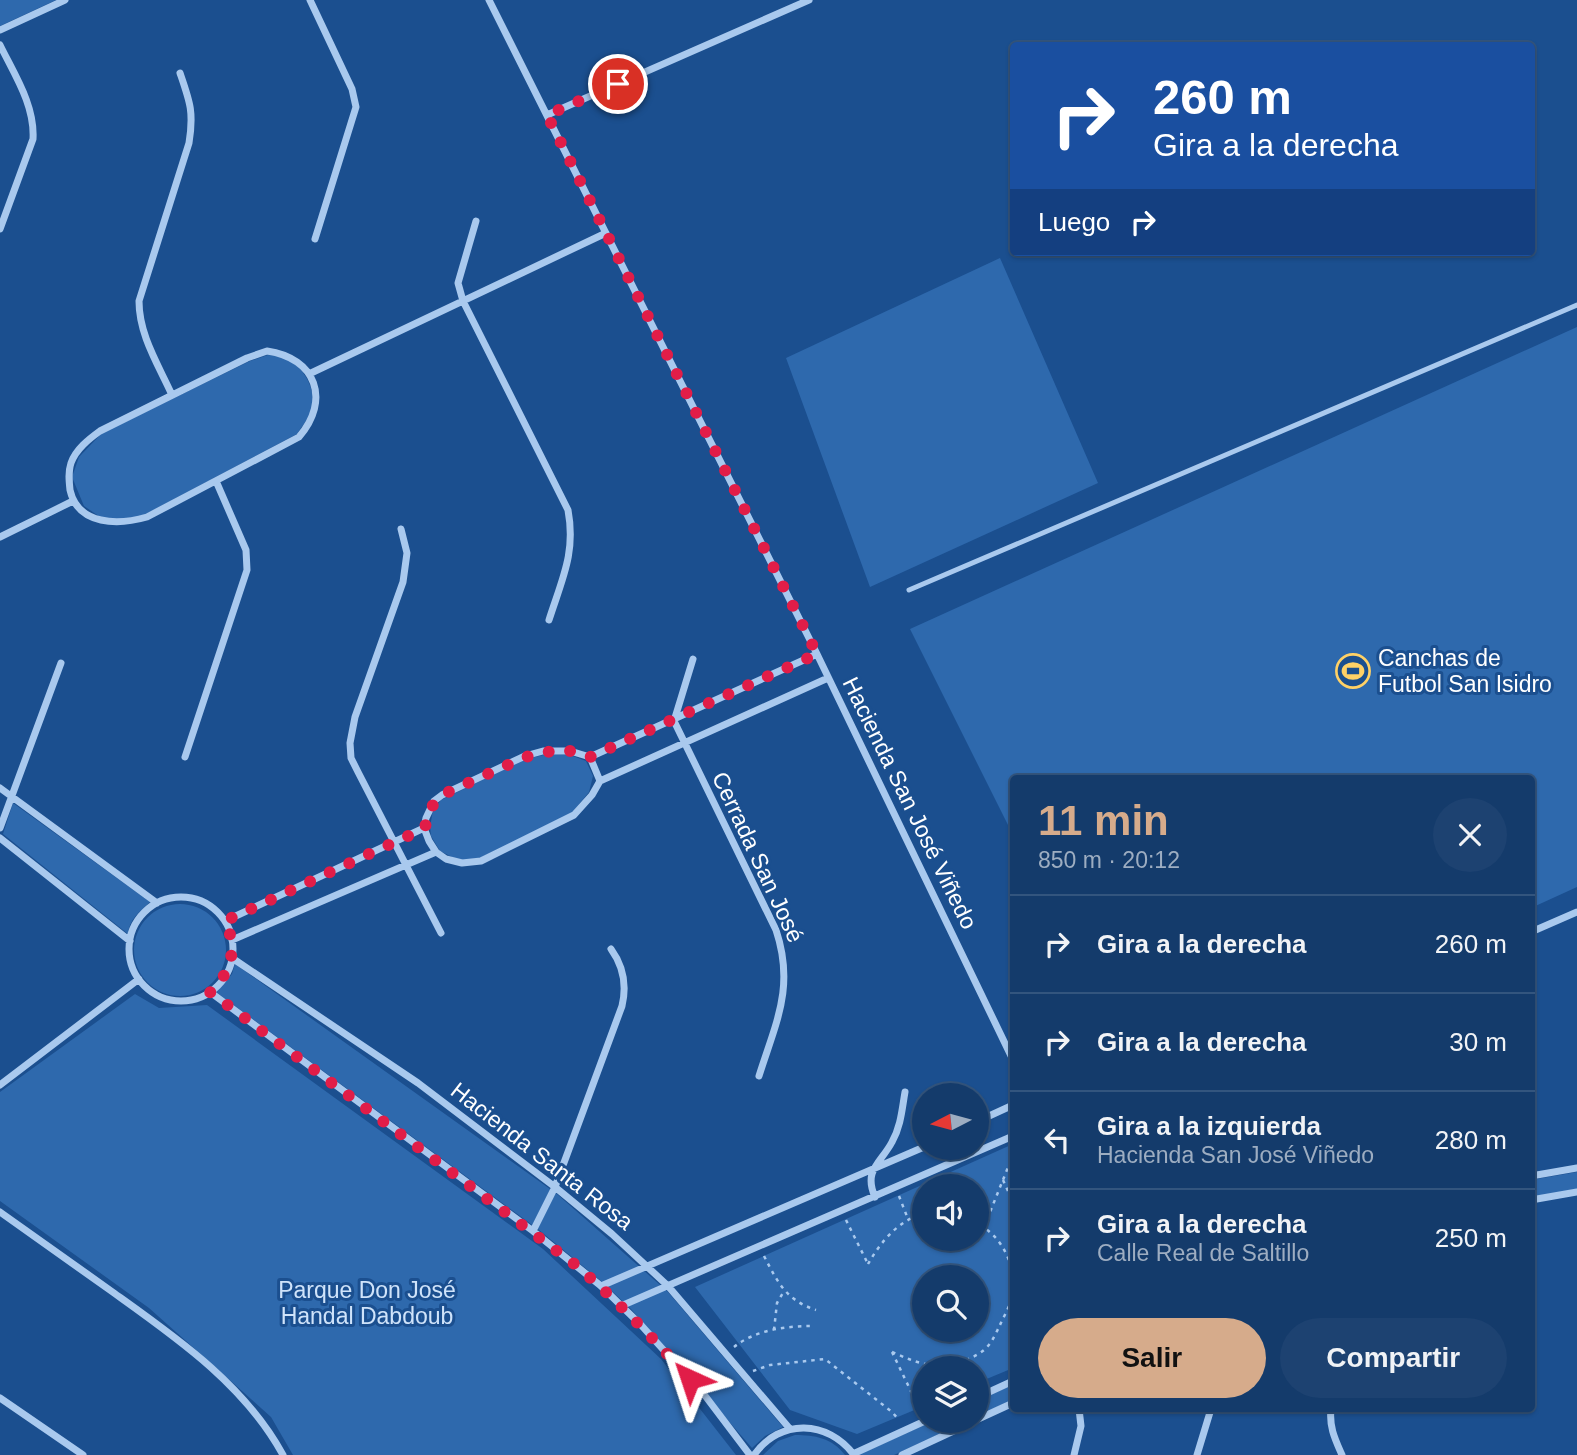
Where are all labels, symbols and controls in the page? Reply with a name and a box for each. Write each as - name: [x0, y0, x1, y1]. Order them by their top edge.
- pin: [588, 54, 648, 114]
- icon: arrive: [599, 65, 637, 103]
- icon: right: [1038, 70, 1129, 161]
- text: 260 m: [1153, 70, 1292, 124]
- text: Gira a la derecha: [1153, 127, 1398, 163]
- icon: right: [1124, 203, 1162, 241]
- text: Luego: [1038, 207, 1110, 237]
- place label: Canchas de Futbol San Isidro: [1378, 645, 1552, 697]
- sports icon: Canchas de Futbol San Isidro: [1334, 652, 1372, 690]
- street label: Hacienda San José Viñedo: [838, 673, 982, 933]
- street label: Cerrada San José: [707, 767, 809, 947]
- text: 11 min: [1038, 797, 1169, 844]
- button: close: [1433, 798, 1507, 872]
- text: 850 m · 20:12: [1038, 847, 1180, 873]
- icon: right: [1038, 925, 1076, 963]
- text: Gira a la derecha: [1097, 929, 1307, 959]
- text: 260 m: [1435, 929, 1507, 959]
- icon: right: [1038, 1023, 1076, 1061]
- text: Gira a la derecha: [1097, 1027, 1307, 1057]
- text: 30 m: [1449, 1027, 1507, 1057]
- street label: Hacienda Santa Rosa: [446, 1077, 638, 1235]
- north arrow: [912, 1083, 989, 1160]
- map controls: [912, 1083, 989, 1433]
- text: Gira a la izquierda: [1097, 1111, 1321, 1141]
- icon: left: [1038, 1121, 1076, 1159]
- text: 280 m: [1435, 1125, 1507, 1155]
- text: Hacienda San José Viñedo: [1097, 1142, 1374, 1168]
- button: sound: [912, 1174, 989, 1251]
- text: Gira a la derecha: [1097, 1209, 1307, 1239]
- icon: right: [1038, 1219, 1076, 1257]
- text: 250 m: [1435, 1223, 1507, 1253]
- text: Calle Real de Saltillo: [1097, 1240, 1309, 1266]
- button: search: [912, 1265, 989, 1342]
- park label: Parque Don José Handal Dabdoub: [278, 1277, 456, 1329]
- button: Salir: [1038, 1318, 1266, 1398]
- button: Compartir: [1280, 1318, 1507, 1398]
- position arrow: [653, 1342, 727, 1416]
- button: layers: [912, 1356, 989, 1433]

